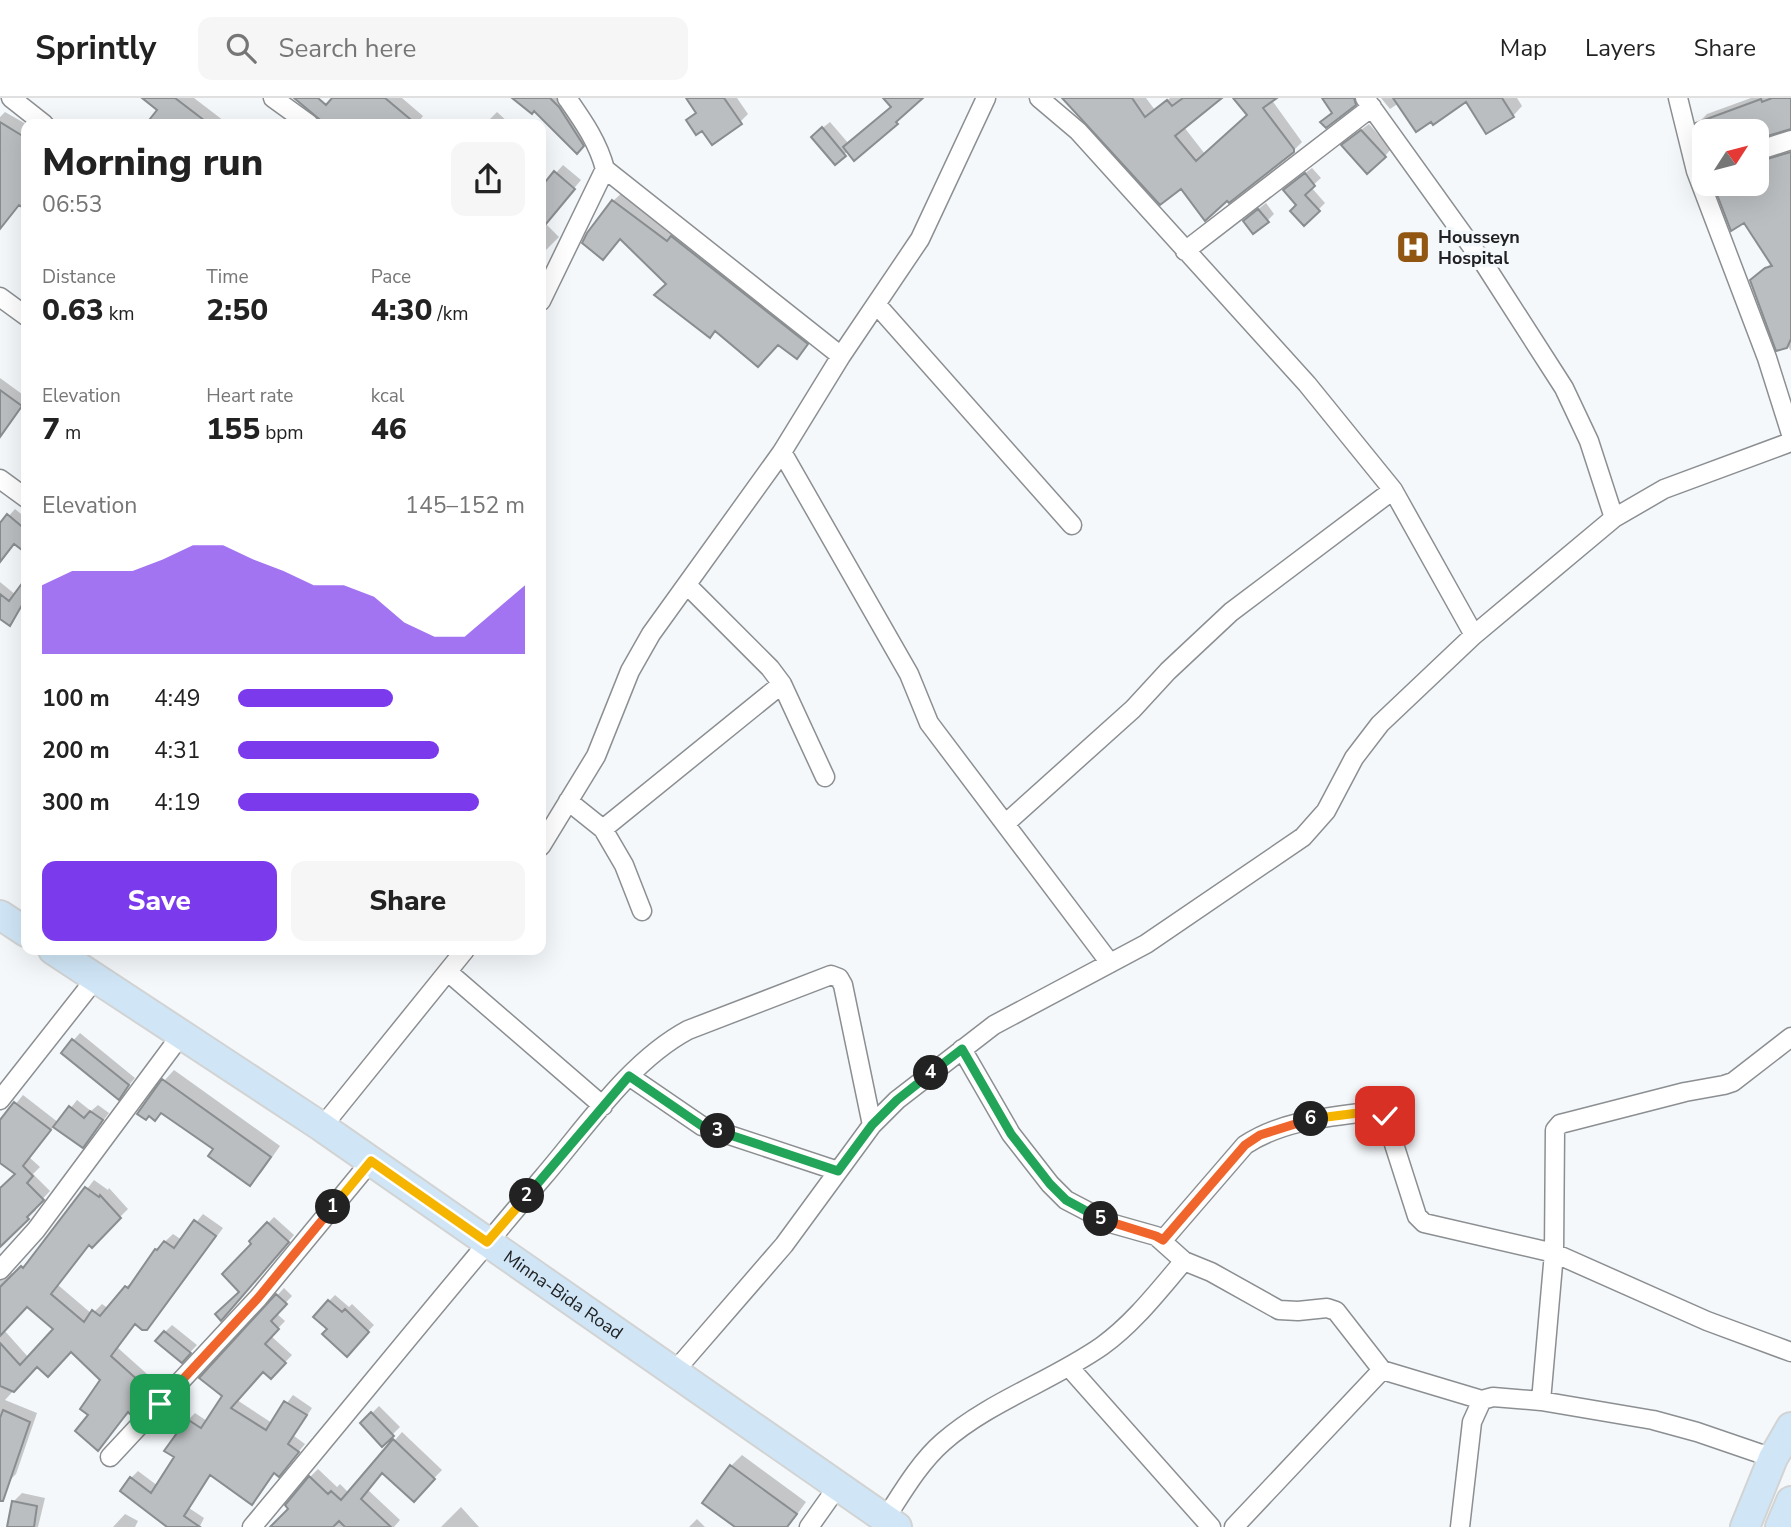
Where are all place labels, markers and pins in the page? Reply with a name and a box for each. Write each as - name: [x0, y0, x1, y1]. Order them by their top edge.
- place label: Housseyn Hospital: [1438, 225, 1520, 270]
- hospital icon: Housseyn Hospital: [1394, 228, 1432, 266]
- pin: 4: [914, 1056, 948, 1090]
- pin: [1355, 1086, 1415, 1146]
- pin: 6: [1294, 1102, 1328, 1136]
- pin: 3: [700, 1114, 736, 1148]
- pin: 2: [510, 1178, 544, 1214]
- pin: 1: [316, 1190, 350, 1224]
- pin: 5: [1084, 1202, 1118, 1236]
- pin: [130, 1374, 190, 1434]

